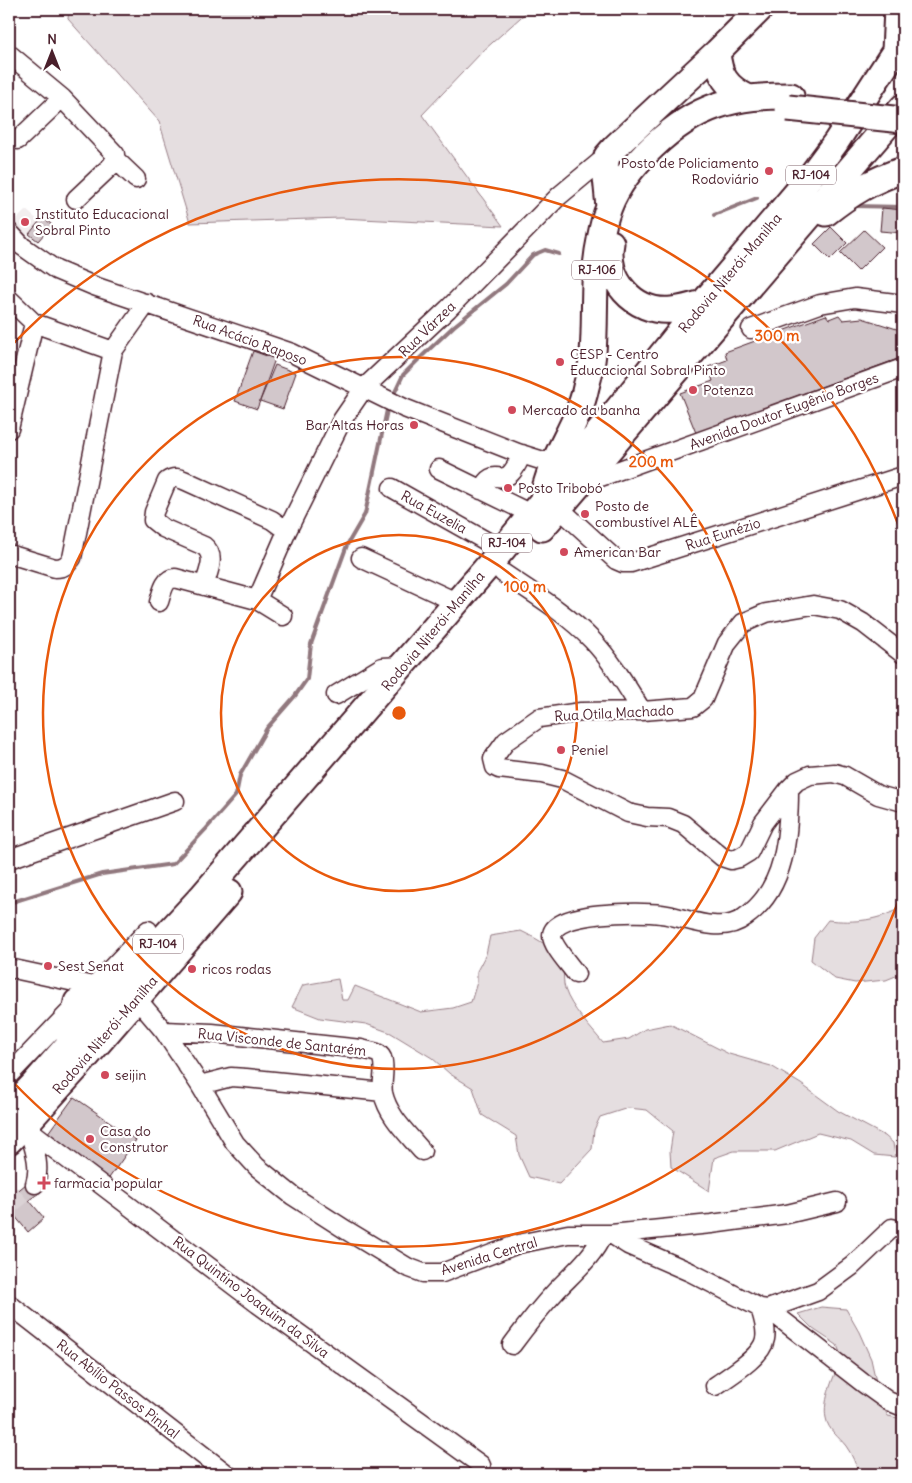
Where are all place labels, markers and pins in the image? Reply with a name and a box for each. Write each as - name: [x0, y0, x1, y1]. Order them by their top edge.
- place label: Posto de Policiamento Rodoviário: [621, 154, 759, 188]
- marker: Posto de Policiamento Rodoviário: [763, 165, 775, 177]
- place label: Instituto Educacional Sobral Pinto: [35, 205, 169, 239]
- marker: Instituto Educacional Sobral Pinto: [19, 216, 31, 228]
- place label: CESP - Centro Educacional Sobral Pinto: [570, 345, 726, 379]
- marker: CESP - Centro Educacional Sobral Pinto: [554, 356, 566, 368]
- place label: Potenza: [703, 381, 754, 399]
- marker: Potenza: [687, 384, 699, 396]
- place label: Mercado da banha: [522, 401, 640, 419]
- marker: Mercado da banha: [506, 404, 518, 416]
- place label: Bar Altas Horas: [305, 416, 404, 434]
- marker: Bar Altas Horas: [408, 419, 420, 431]
- place label: Posto Tribobó: [518, 479, 603, 497]
- marker: Posto Tribobó: [502, 482, 514, 494]
- place label: Posto de combustível ALÊ: [595, 497, 698, 531]
- marker: Posto de combustível ALÊ: [579, 508, 591, 520]
- place label: American Bar: [574, 543, 661, 561]
- marker: American Bar: [558, 546, 570, 558]
- centre of rings: [390, 704, 408, 722]
- place label: Peniel: [571, 741, 608, 759]
- marker: Peniel: [555, 744, 567, 756]
- place label: Sest Senat: [58, 957, 124, 975]
- marker: Sest Senat: [42, 960, 54, 972]
- place label: ricos rodas: [202, 960, 271, 978]
- marker: ricos rodas: [186, 963, 198, 975]
- place label: seijin: [115, 1066, 146, 1084]
- marker: seijin: [99, 1069, 111, 1081]
- place label: Casa do Construtor: [100, 1122, 169, 1156]
- marker: Casa do Construtor: [84, 1133, 96, 1145]
- place label: farmacia popular: [54, 1174, 163, 1192]
- marker: farmacia popular: [38, 1177, 50, 1189]

